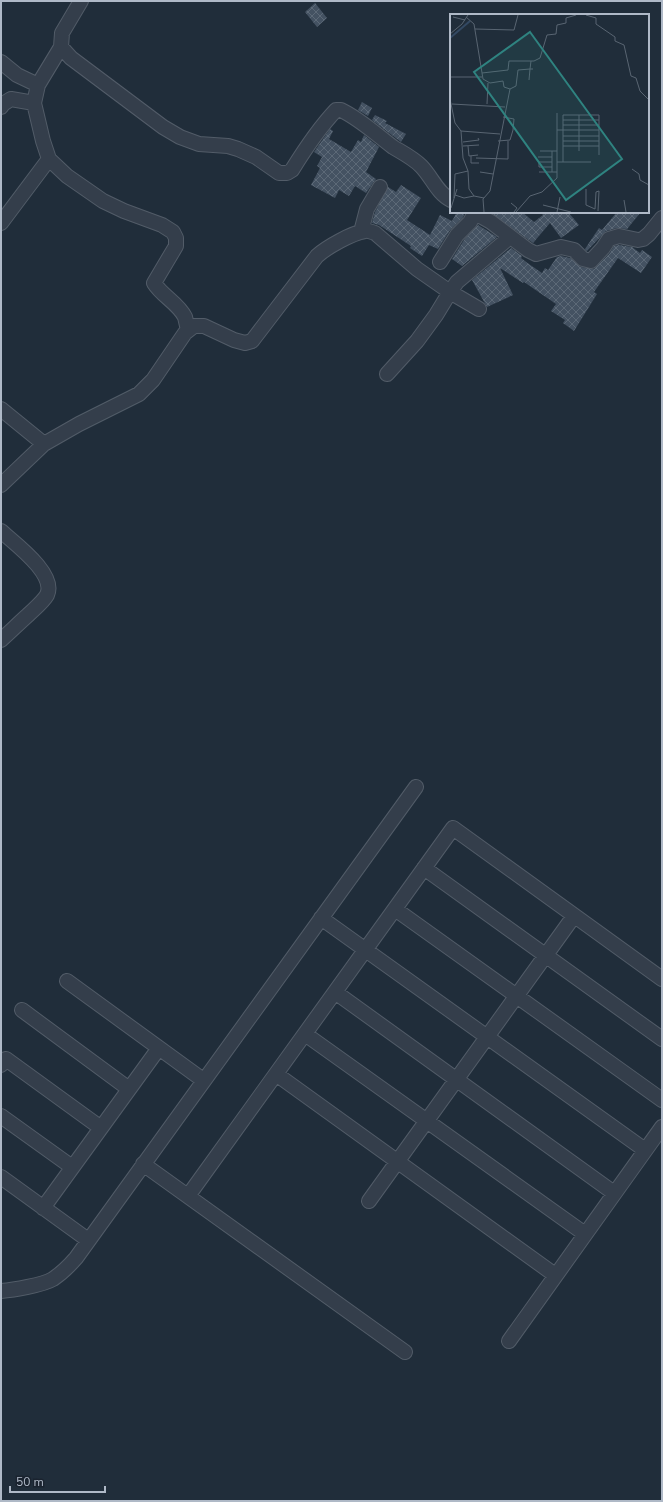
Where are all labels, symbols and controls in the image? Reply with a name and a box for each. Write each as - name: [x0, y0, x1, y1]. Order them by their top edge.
- inset map: [450, 14, 649, 213]
- scale bar: [10, 1468, 105, 1494]
- text: 50 m: [16, 1474, 44, 1490]

